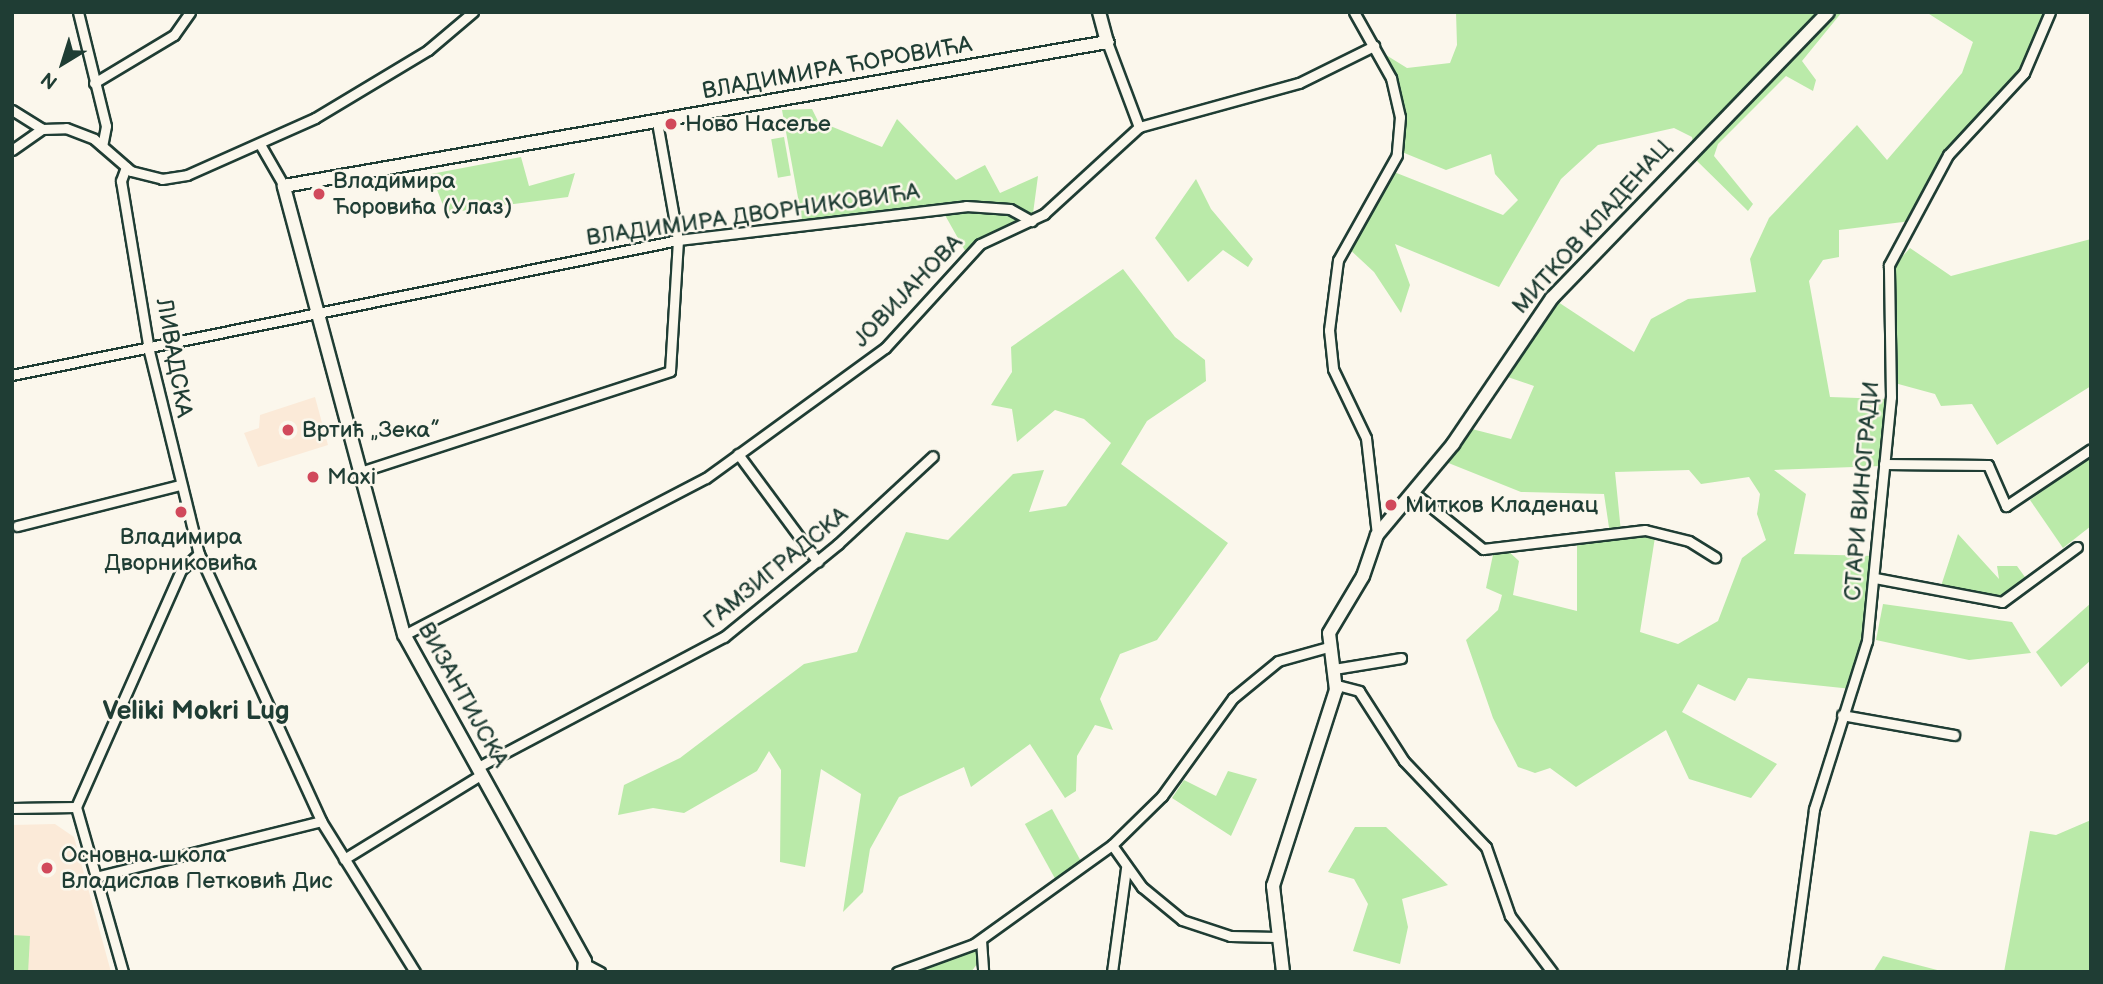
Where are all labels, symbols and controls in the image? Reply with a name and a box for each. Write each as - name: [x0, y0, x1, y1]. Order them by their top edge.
- north arrow: [28, 28, 98, 98]
- street label: ВЛАДИМИРА ЋОРОВИЋА: [700, 31, 974, 105]
- text: N: [37, 66, 62, 93]
- place label: Ново Насеље: [685, 110, 831, 138]
- marker: Ново Насеље: [663, 116, 679, 132]
- street label: МИТКОВ КЛАДЕНАЦ: [1507, 134, 1677, 320]
- place label: Владимира Ћоровића (Улаз): [333, 167, 512, 221]
- street label: ВЛАДИМИРА ДВОРНИКОВИЋА: [584, 178, 922, 252]
- marker: Владимира Ћоровића (Улаз): [311, 186, 327, 202]
- street label: ЈОВИЈАНОВА: [847, 229, 969, 353]
- street label: ЛИВАДСКА: [150, 296, 198, 420]
- street label: СТАРИ ВИНОГРАДИ: [1839, 380, 1885, 602]
- place label: Вртић „Зека”: [302, 416, 440, 444]
- marker: Вртић „Зека”: [280, 422, 296, 438]
- place label: Maxi: [327, 463, 376, 491]
- marker: Maxi: [305, 469, 321, 485]
- place label: Митков Кладенац: [1405, 491, 1598, 519]
- marker: Митков Кладенац: [1383, 497, 1399, 513]
- street label: ГАМЗИГРАДСКА: [698, 501, 854, 635]
- marker: Владимира Дворниковића: [173, 504, 189, 520]
- place label: Владимира Дворниковића: [105, 523, 257, 577]
- street label: ВИЗАНТИЈСКА: [412, 618, 514, 772]
- district label: Veliki Mokri Lug: [102, 696, 290, 728]
- place label: Основна школа Владислав Петковић Дис: [61, 841, 333, 895]
- marker: Основна школа Владислав Петковић Дис: [39, 860, 55, 876]

